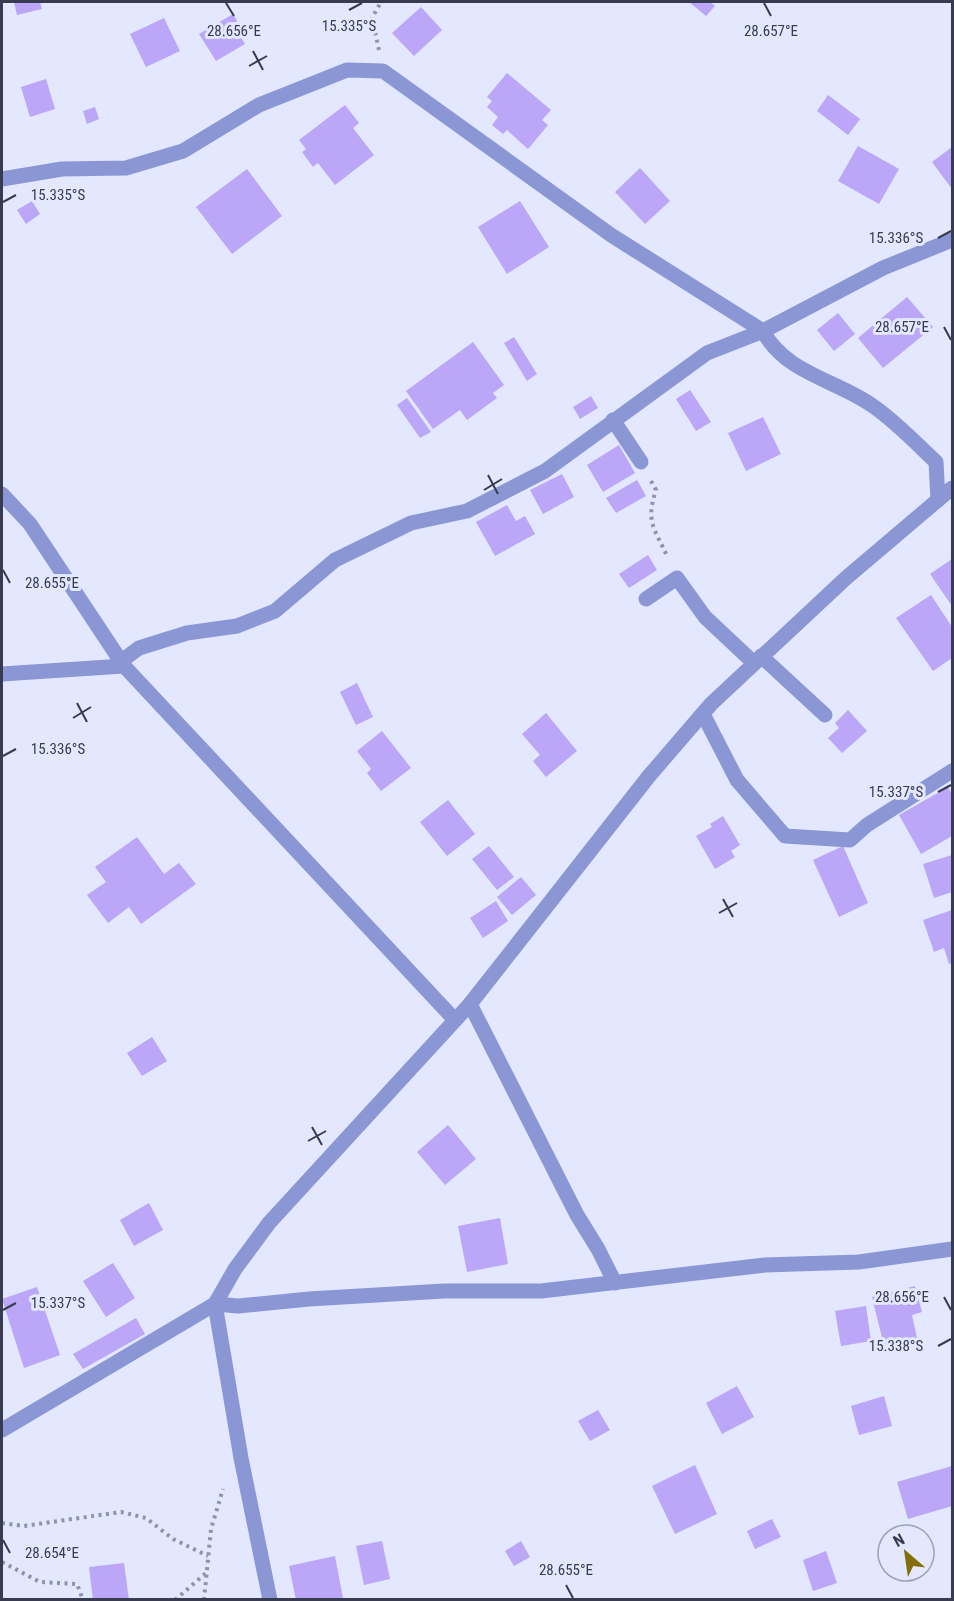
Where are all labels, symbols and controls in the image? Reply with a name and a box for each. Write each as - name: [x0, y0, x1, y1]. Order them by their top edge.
- text: 15.335°S: [322, 17, 376, 35]
- text: 28.656°E: [207, 22, 261, 40]
- text: 28.657°E: [744, 22, 798, 40]
- text: 15.335°S: [31, 186, 85, 204]
- text: 15.336°S: [869, 229, 923, 247]
- text: 28.657°E: [875, 318, 929, 336]
- text: 28.655°E: [25, 574, 79, 592]
- text: 15.336°S: [31, 740, 85, 758]
- text: 15.337°S: [869, 783, 923, 801]
- text: 28.656°E: [875, 1288, 929, 1306]
- text: 15.337°S: [31, 1294, 85, 1312]
- text: 15.338°S: [869, 1337, 923, 1355]
- north arrow: [876, 1523, 936, 1583]
- text: N: [890, 1530, 908, 1551]
- text: 28.654°E: [25, 1544, 79, 1562]
- text: 28.655°E: [539, 1561, 593, 1579]

